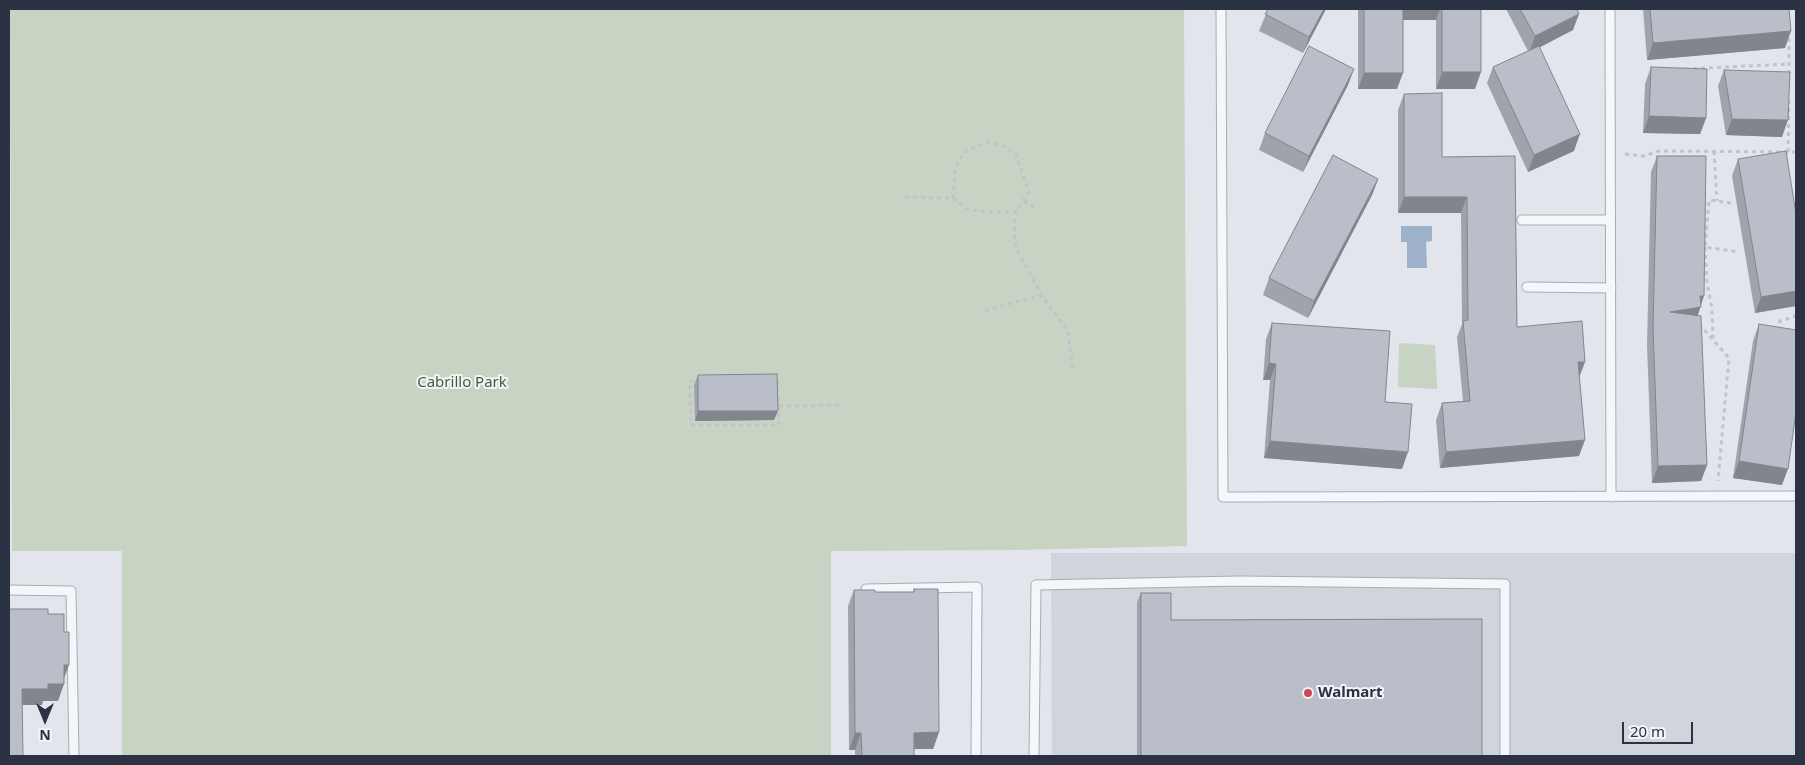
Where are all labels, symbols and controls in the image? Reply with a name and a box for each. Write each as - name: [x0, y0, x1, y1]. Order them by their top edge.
- park label: Cabrillo Park: [417, 374, 507, 392]
- place label: Walmart: [1318, 684, 1382, 702]
- marker: Walmart: [1302, 687, 1314, 699]
- north arrow: [20, 695, 70, 745]
- scale bar: [1625, 712, 1696, 744]
- text: 20 m: [1630, 721, 1665, 741]
- text: N: [39, 726, 51, 745]

